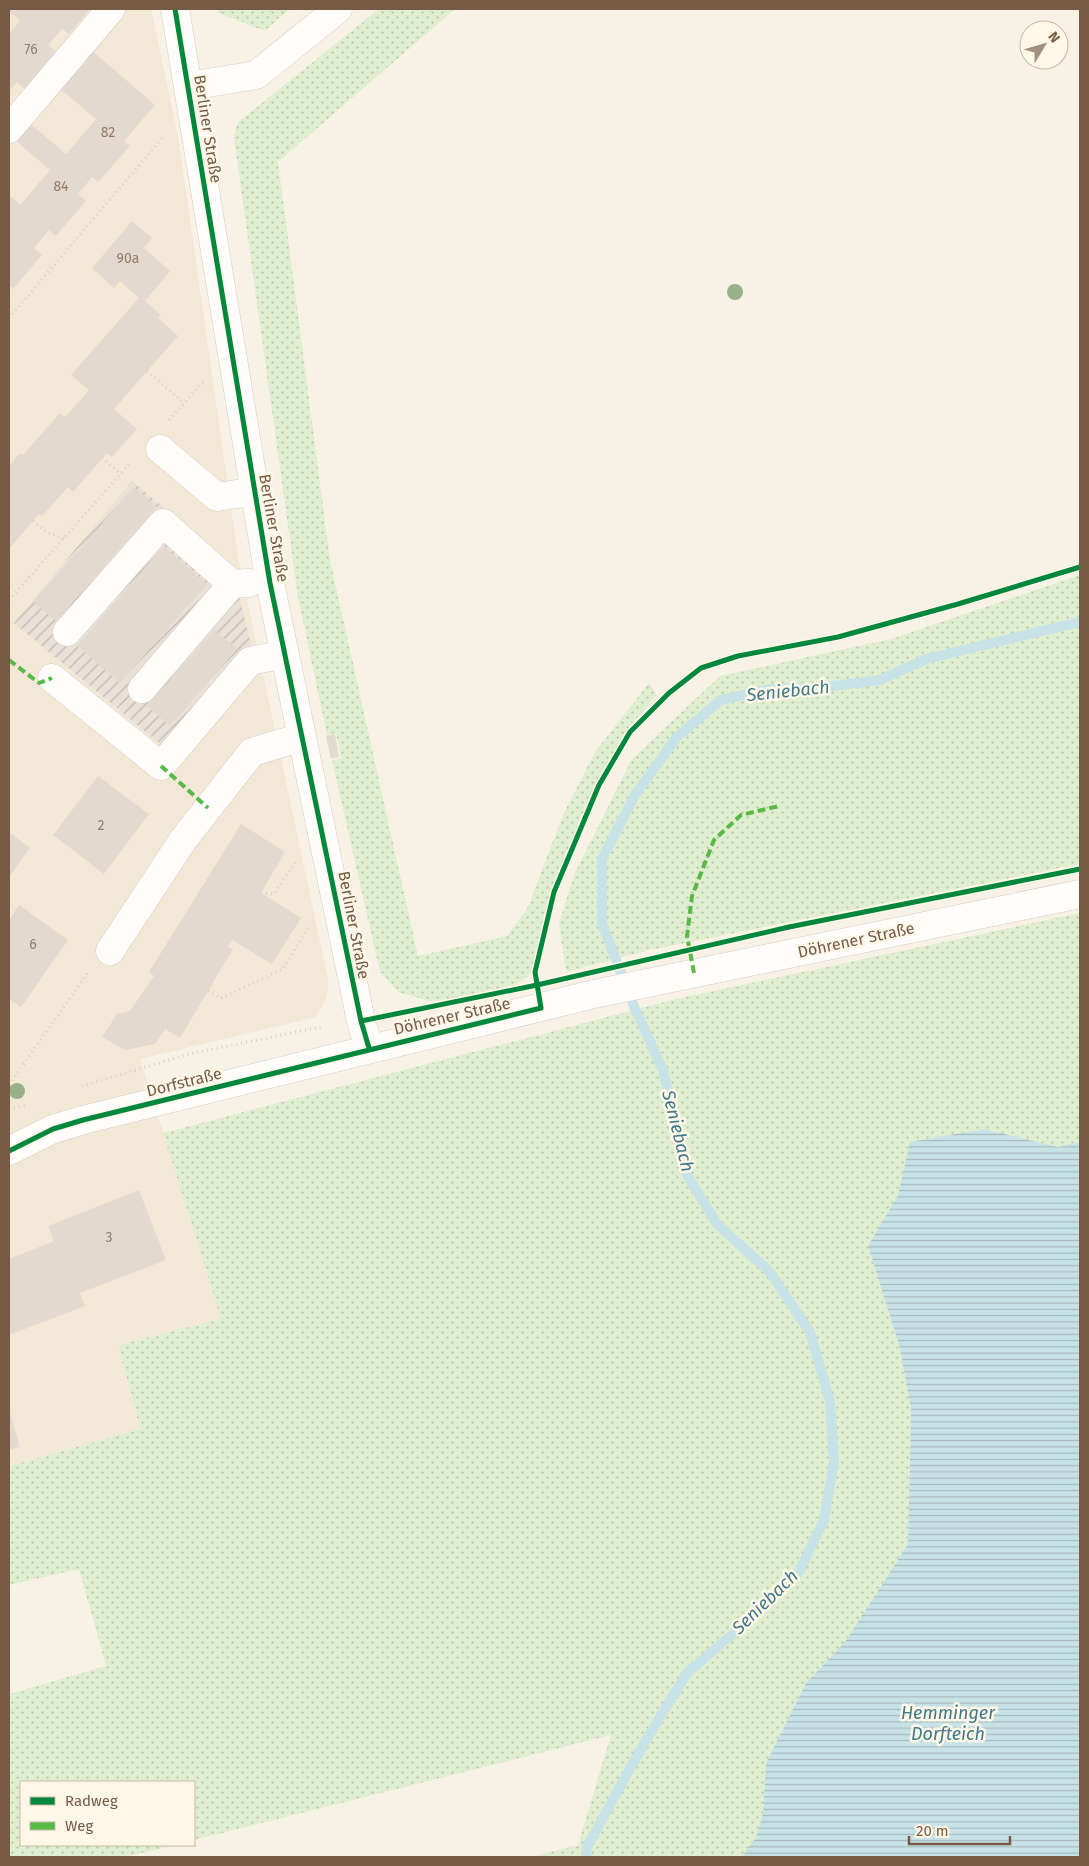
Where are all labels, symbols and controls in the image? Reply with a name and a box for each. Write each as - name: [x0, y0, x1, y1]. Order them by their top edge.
- north arrow: [1019, 20, 1069, 70]
- text: N: [1044, 28, 1063, 46]
- house number: 76: [24, 41, 38, 58]
- street label: Berliner Straße: [190, 73, 226, 185]
- house number: 82: [101, 124, 115, 141]
- house number: 84: [53, 178, 69, 195]
- house number: 90a: [117, 250, 139, 267]
- street label: Berliner Straße: [255, 472, 293, 584]
- water label: Seniebach: [744, 676, 831, 706]
- house number: 2: [98, 817, 105, 834]
- street label: Berliner Straße: [334, 870, 374, 980]
- street label: Döhrener Straße: [796, 918, 916, 962]
- house number: 6: [29, 936, 37, 953]
- street label: Döhrener Straße: [392, 993, 512, 1039]
- street label: Dorfstraße: [144, 1063, 224, 1101]
- water label: Seniebach: [657, 1087, 699, 1174]
- house number: 3: [106, 1229, 113, 1246]
- water label: Seniebach: [727, 1565, 803, 1640]
- water label: Hemminger Dorfteich: [901, 1702, 996, 1745]
- legend: [20, 1781, 195, 1846]
- text: Radweg: [65, 1792, 118, 1810]
- scale bar: [909, 1814, 1010, 1846]
- text: Weg: [65, 1817, 93, 1835]
- text: 20 m: [916, 1822, 949, 1840]

